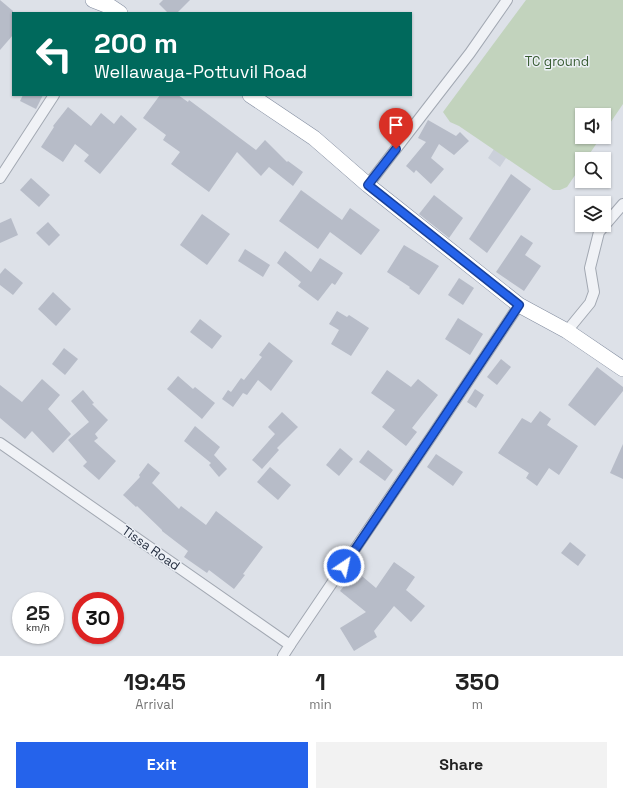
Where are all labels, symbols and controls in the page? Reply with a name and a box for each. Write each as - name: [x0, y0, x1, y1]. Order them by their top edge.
- text: 200 m: [94, 25, 178, 61]
- icon: left: [28, 28, 80, 80]
- park label: TC ground: [525, 53, 589, 70]
- text: Wellawaya-Pottuvil Road: [94, 60, 307, 83]
- pin: [379, 108, 413, 149]
- map controls: [575, 108, 611, 232]
- button: sound: [575, 108, 611, 144]
- icon: arrive: [385, 114, 407, 136]
- button: search: [575, 152, 611, 188]
- button: layers: [575, 196, 611, 232]
- street label: Tissa Road: [119, 522, 183, 574]
- position arrow: [323, 545, 365, 587]
- speed limit sign: 30: [72, 592, 124, 644]
- text: 25: [26, 600, 50, 626]
- text: km/h: [26, 621, 50, 634]
- text: 19:45: [123, 666, 186, 697]
- text: 1: [315, 666, 326, 697]
- text: 350: [455, 666, 500, 697]
- text: Arrival: [135, 696, 174, 713]
- text: min: [309, 696, 332, 713]
- text: m: [472, 696, 483, 713]
- button: Exit: [16, 742, 308, 788]
- button: Share: [316, 742, 607, 788]

